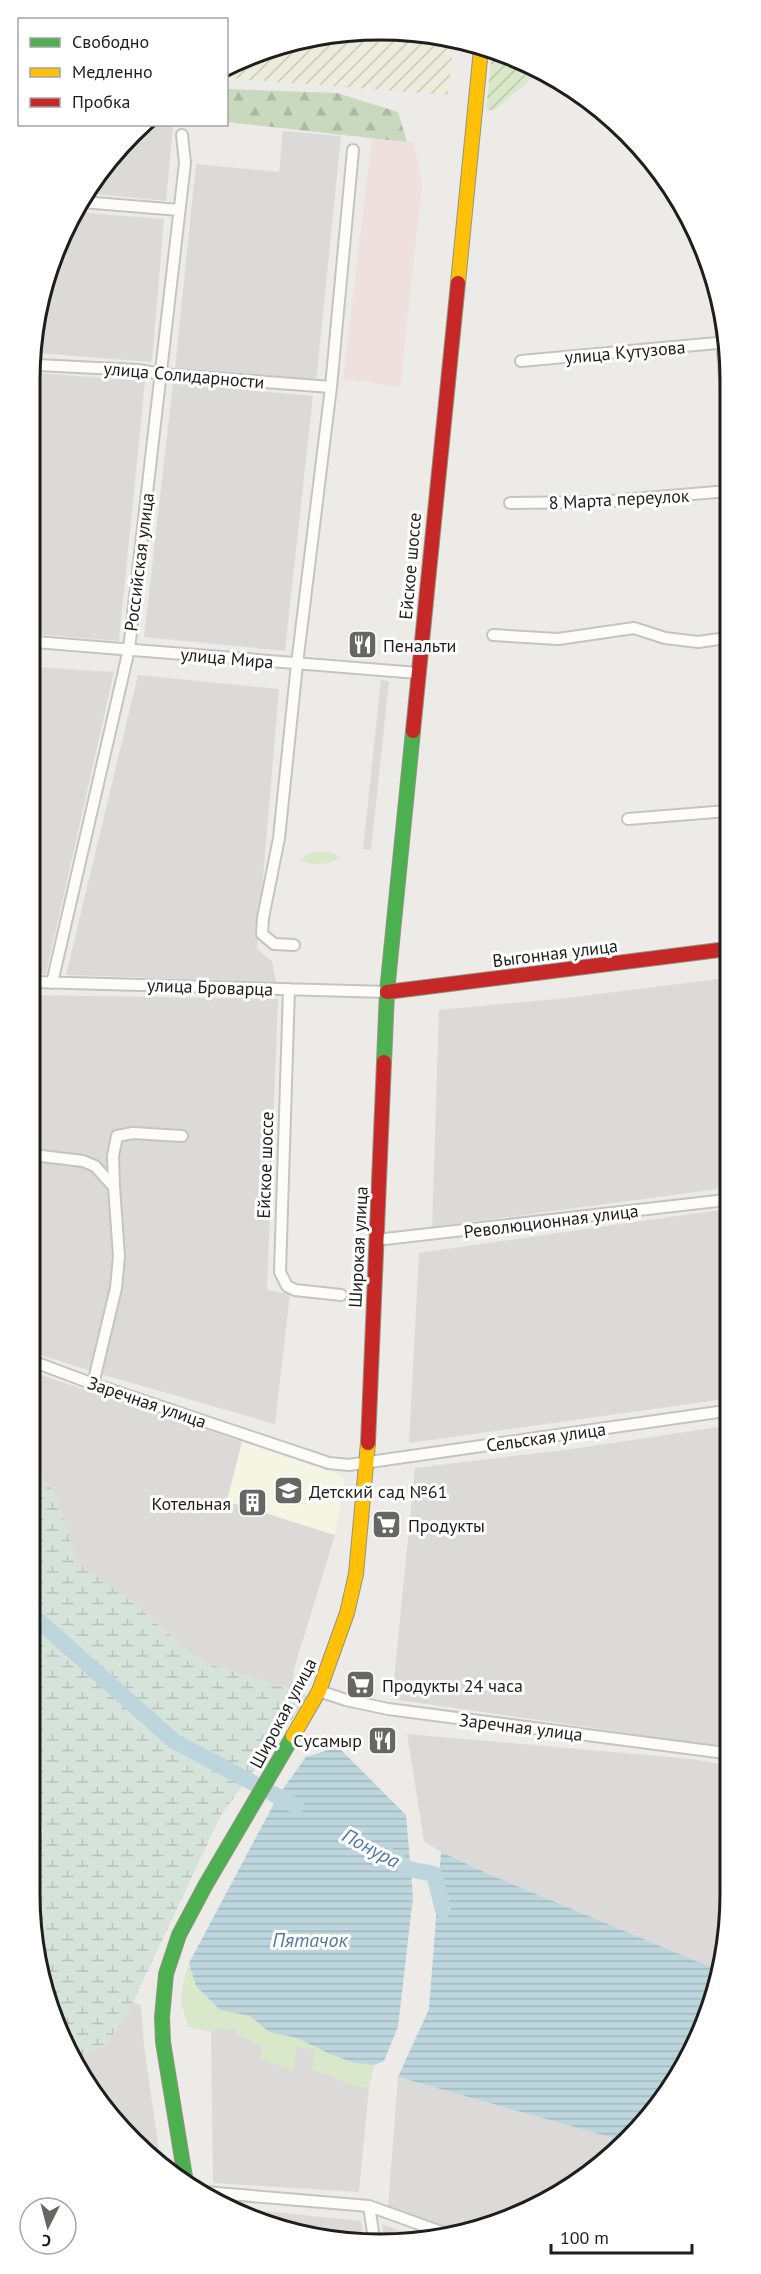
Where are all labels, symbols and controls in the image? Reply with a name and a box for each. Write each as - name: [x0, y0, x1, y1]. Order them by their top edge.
- legend: [18, 18, 228, 126]
- text: Свободно: [72, 30, 149, 53]
- text: Медленно: [72, 60, 153, 83]
- text: Пробка: [72, 90, 130, 113]
- street label: улица Кутузова: [564, 335, 686, 369]
- street label: улица Солидарности: [103, 357, 265, 393]
- street label: 8 Марта переулок: [548, 484, 690, 514]
- street label: Российская улица: [119, 491, 159, 633]
- street label: Ейское шоссе: [394, 512, 426, 620]
- restaurant icon: Пенальти: [346, 629, 378, 661]
- place label: Пенальти: [383, 634, 456, 657]
- street label: улица Мира: [179, 642, 275, 674]
- street label: Выгонная улица: [491, 934, 619, 972]
- street label: улица Броварца: [146, 973, 274, 1001]
- street label: Ейское шоссе: [252, 1111, 278, 1219]
- street label: Широкая улица: [343, 1186, 373, 1308]
- street label: Революционная улица: [462, 1199, 640, 1243]
- street label: Заречная улица: [85, 1371, 209, 1433]
- street label: Сельская улица: [485, 1417, 607, 1457]
- school or university icon: Детский сад №61: [272, 1475, 304, 1507]
- place label: Детский сад №61: [309, 1480, 447, 1503]
- building icon: Котельная: [236, 1487, 268, 1519]
- place label: Котельная: [152, 1492, 231, 1515]
- supermarket icon: Продукты: [371, 1509, 403, 1541]
- place label: Продукты: [408, 1514, 485, 1537]
- street label: Широкая улица: [244, 1654, 322, 1772]
- supermarket icon: Продукты 24 часа: [345, 1669, 377, 1701]
- place label: Продукты 24 часа: [382, 1674, 523, 1697]
- street label: Заречная улица: [458, 1708, 584, 1746]
- restaurant icon: Сусамыр: [367, 1724, 399, 1756]
- place label: Сусамыр: [293, 1729, 362, 1752]
- water label: Понура: [338, 1822, 405, 1874]
- water label: Пятачок: [272, 1927, 348, 1953]
- north arrow: [18, 2196, 78, 2256]
- scale bar: [551, 2217, 692, 2255]
- text: 100 m: [560, 2226, 609, 2249]
- text: С: [41, 2230, 52, 2251]

